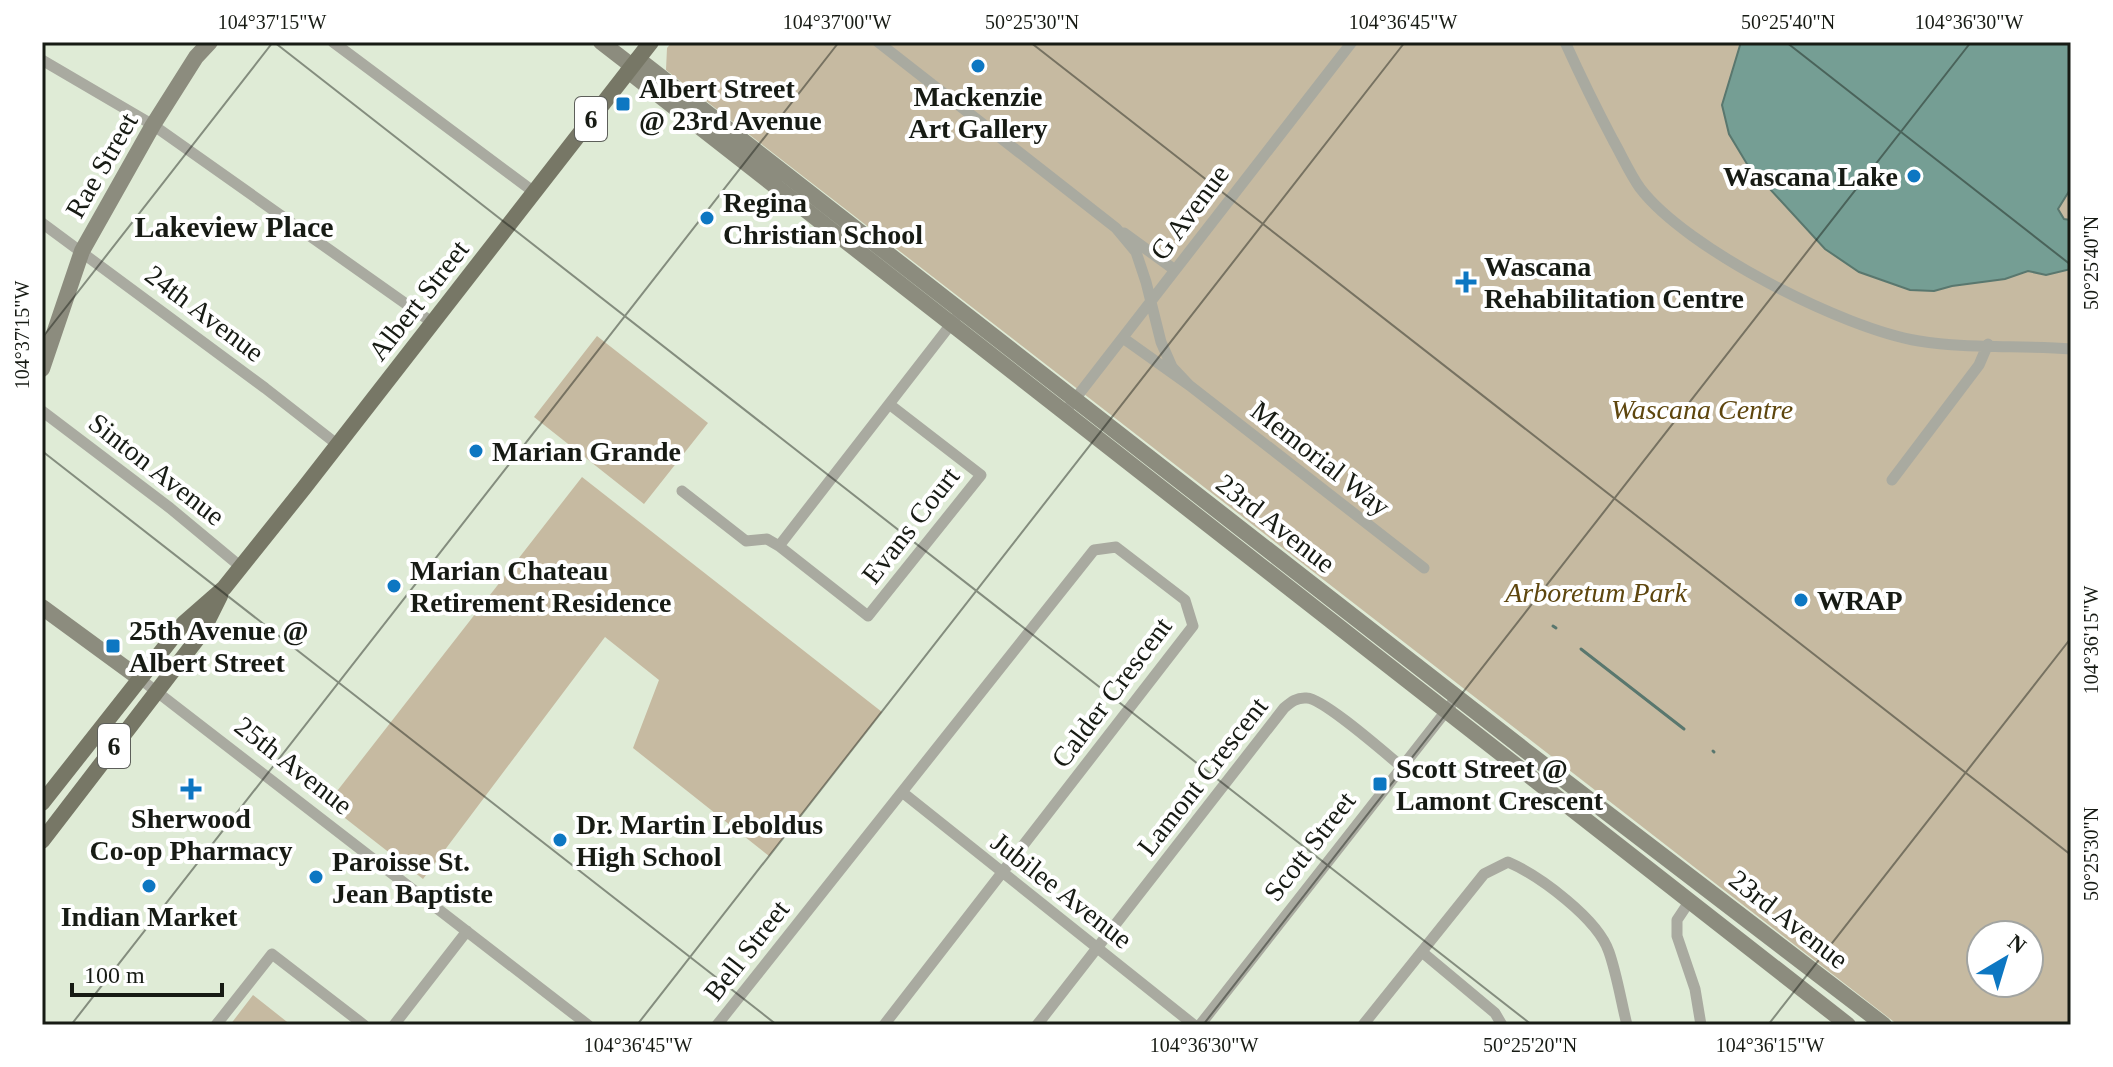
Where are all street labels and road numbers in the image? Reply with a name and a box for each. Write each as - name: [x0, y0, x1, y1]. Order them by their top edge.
- road number: 6: [575, 97, 607, 141]
- street label: Rae Street: [59, 107, 144, 223]
- street label: G Avenue: [1144, 159, 1235, 266]
- street label: Albert Street: [362, 234, 475, 367]
- street label: 24th Avenue: [139, 259, 270, 368]
- street label: Memorial Way: [1245, 395, 1396, 522]
- street label: Sinton Avenue: [83, 407, 231, 532]
- street label: Evans Court: [855, 461, 966, 590]
- street label: 23rd Avenue: [1210, 468, 1341, 579]
- street label: Calder Crescent: [1045, 611, 1178, 773]
- street label: Lamont Crescent: [1131, 691, 1274, 862]
- street label: 25th Avenue: [229, 710, 358, 821]
- road number: 6: [98, 724, 130, 768]
- street label: Scott Street: [1257, 785, 1362, 907]
- street label: Jubilee Avenue: [985, 826, 1138, 955]
- street label: 23rd Avenue: [1723, 864, 1854, 975]
- street label: Bell Street: [698, 894, 795, 1007]

